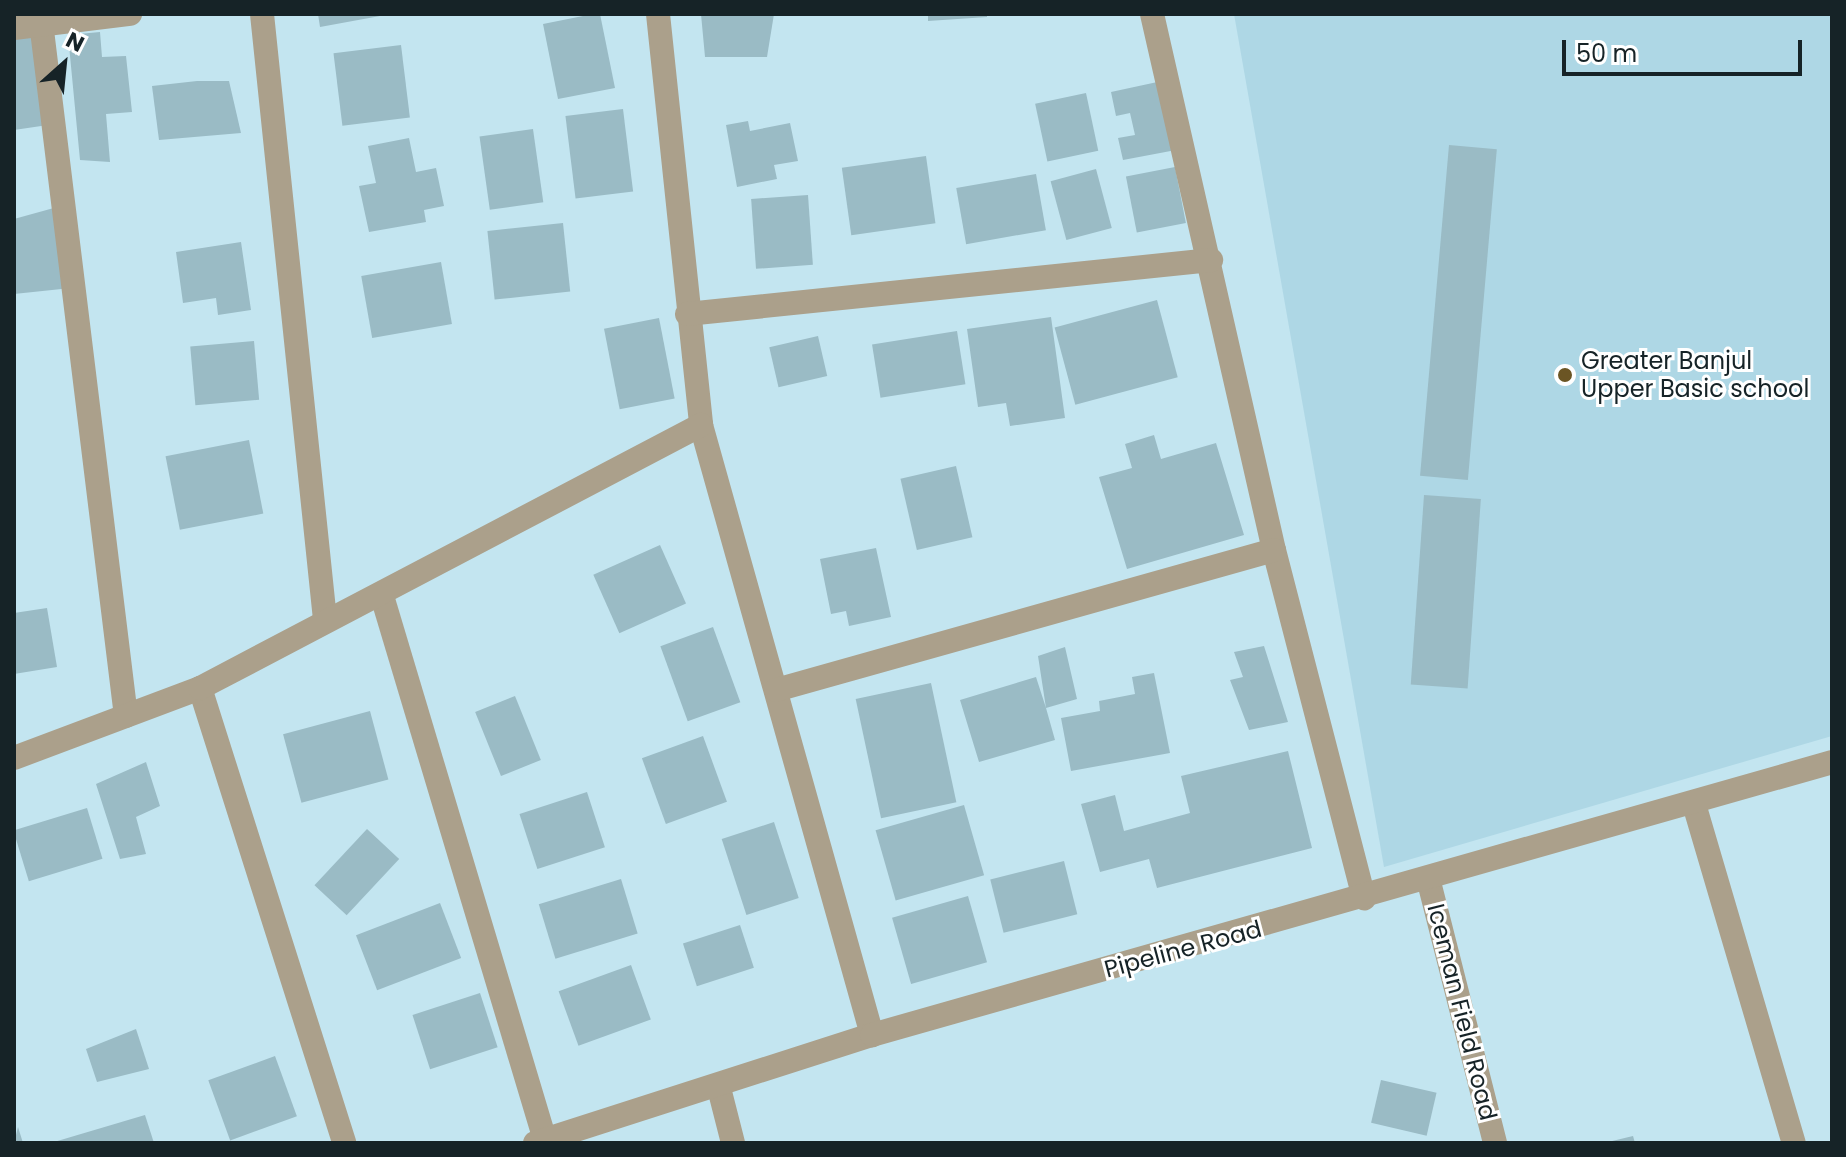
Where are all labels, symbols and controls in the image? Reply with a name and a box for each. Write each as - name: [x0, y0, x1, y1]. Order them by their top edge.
- north arrow: [24, 24, 104, 104]
- scale bar: [1566, 24, 1806, 74]
- text: N: [61, 25, 90, 60]
- text: 50 m: [1576, 37, 1637, 70]
- place label: Greater Banjul Upper Basic school: [1581, 347, 1809, 403]
- marker: Greater Banjul Upper Basic school: [1556, 366, 1574, 384]
- street label: Iceman Field Road: [1421, 901, 1503, 1123]
- street label: Pipeline Road: [1101, 914, 1265, 984]

